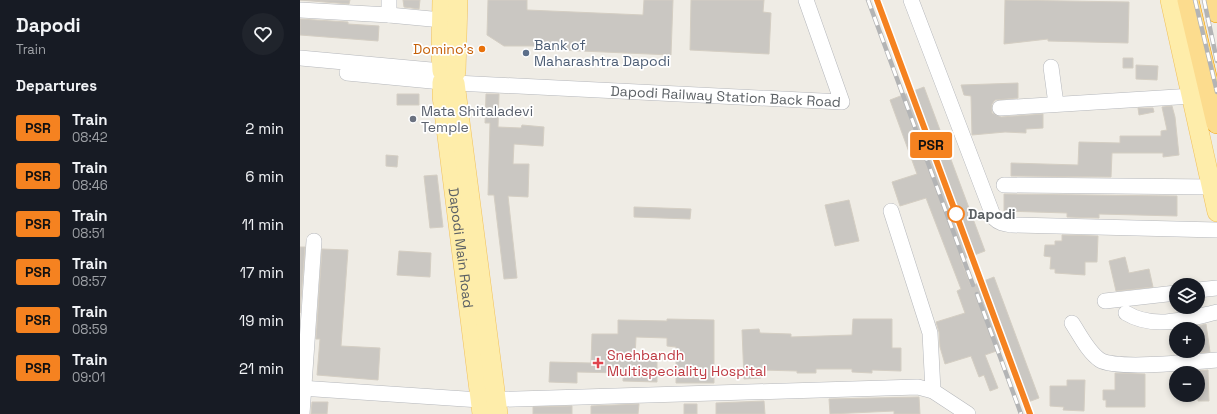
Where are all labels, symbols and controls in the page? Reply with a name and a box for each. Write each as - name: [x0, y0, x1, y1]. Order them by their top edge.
- text: Dapodi: [16, 13, 81, 38]
- button: heart: [242, 13, 284, 55]
- place label: Bank of Maharashtra Dapodi: [534, 36, 670, 70]
- place label: Domino's: [413, 40, 474, 58]
- text: Train: [16, 41, 46, 58]
- marker: Domino's: [477, 44, 487, 54]
- marker: Bank of Maharashtra Dapodi: [521, 48, 531, 58]
- text: Departures: [16, 76, 97, 95]
- street label: Dapodi Railway Station Back Road: [610, 82, 841, 111]
- place label: Mata Shitaladevi Temple: [421, 102, 533, 136]
- text: Train: [72, 110, 107, 129]
- marker: Mata Shitaladevi Temple: [408, 114, 418, 124]
- text: PSR: [25, 119, 51, 137]
- text: 2 min: [245, 119, 284, 138]
- text: 08:42: [72, 129, 108, 146]
- line badge: PSR: [908, 132, 954, 158]
- text: PSR: [918, 136, 944, 154]
- text: Train: [72, 158, 107, 177]
- text: PSR: [25, 167, 51, 185]
- text: 6 min: [245, 167, 284, 186]
- text: 08:46: [72, 177, 108, 194]
- street label: Dapodi Main Road: [445, 186, 478, 309]
- marker: Dapodi: [947, 205, 965, 223]
- place label: Dapodi: [968, 205, 1016, 223]
- text: Train: [72, 206, 107, 225]
- text: PSR: [25, 215, 51, 233]
- text: 11 min: [242, 215, 284, 234]
- text: 08:51: [72, 225, 105, 242]
- text: Train: [72, 254, 107, 273]
- text: PSR: [25, 263, 51, 281]
- text: 17 min: [240, 263, 284, 282]
- text: 08:57: [72, 273, 107, 290]
- map controls: [1169, 278, 1205, 402]
- button: layers: [1169, 278, 1205, 314]
- text: Train: [72, 302, 107, 321]
- text: PSR: [25, 311, 51, 329]
- text: 19 min: [239, 311, 284, 330]
- text: 08:59: [72, 321, 107, 338]
- button: +: [1169, 322, 1205, 358]
- place label: Snehbandh Multispeciality Hospital: [607, 346, 767, 380]
- text: Train: [72, 350, 107, 369]
- marker: Snehbandh Multispeciality Hospital: [592, 357, 604, 369]
- text: PSR: [25, 359, 51, 377]
- text: 21 min: [239, 359, 284, 378]
- button: −: [1169, 366, 1205, 402]
- text: 09:01: [72, 369, 105, 386]

